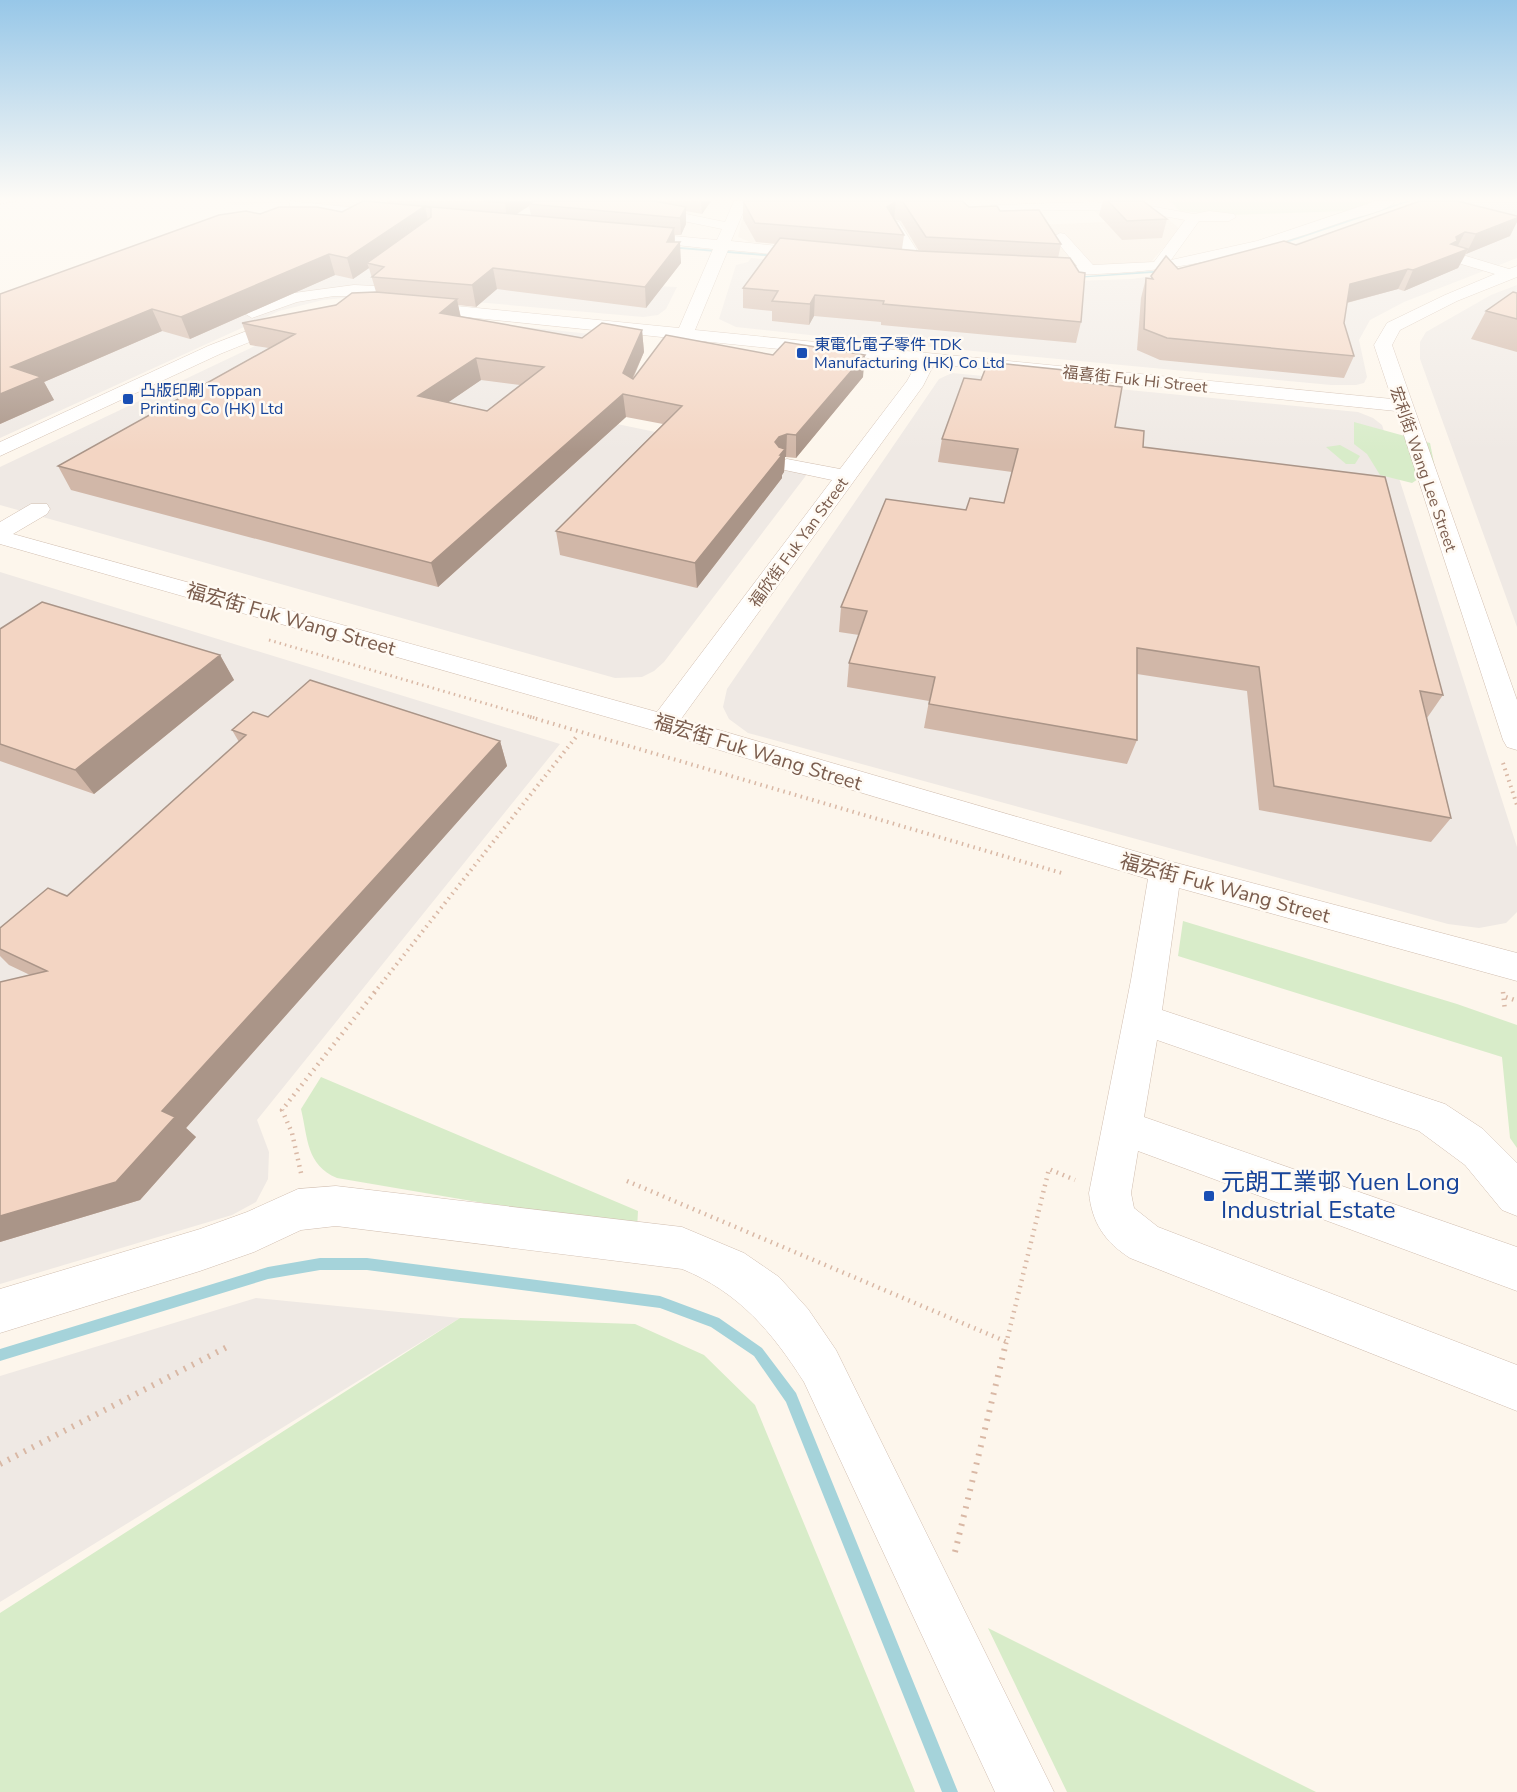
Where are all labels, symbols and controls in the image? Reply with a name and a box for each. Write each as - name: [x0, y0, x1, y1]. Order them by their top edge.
- place label: 東電化電子零件 TDK Manufacturing (HK) Co Ltd: [814, 334, 1005, 374]
- marker: 東電化電子零件 TDK Manufacturing (HK) Co Ltd: [795, 346, 809, 360]
- street label: 福喜街 Fuk Hi Street: [1061, 361, 1209, 399]
- place label: 凸版印刷 Toppan Printing Co (HK) Ltd: [140, 380, 283, 420]
- street label: 宏利街 Wang Lee Street: [1384, 384, 1462, 555]
- marker: 凸版印刷 Toppan Printing Co (HK) Ltd: [121, 392, 135, 406]
- street label: 福欣街 Fuk Yan Street: [744, 473, 854, 612]
- street label: 福宏街 Fuk Wang Street: [183, 577, 400, 663]
- street label: 福宏街 Fuk Wang Street: [650, 708, 866, 797]
- street label: 福宏街 Fuk Wang Street: [1117, 847, 1334, 930]
- place label: 元朗工業邨 Yuen Long Industrial Estate: [1221, 1166, 1460, 1226]
- marker: 元朗工業邨 Yuen Long Industrial Estate: [1202, 1189, 1216, 1203]

